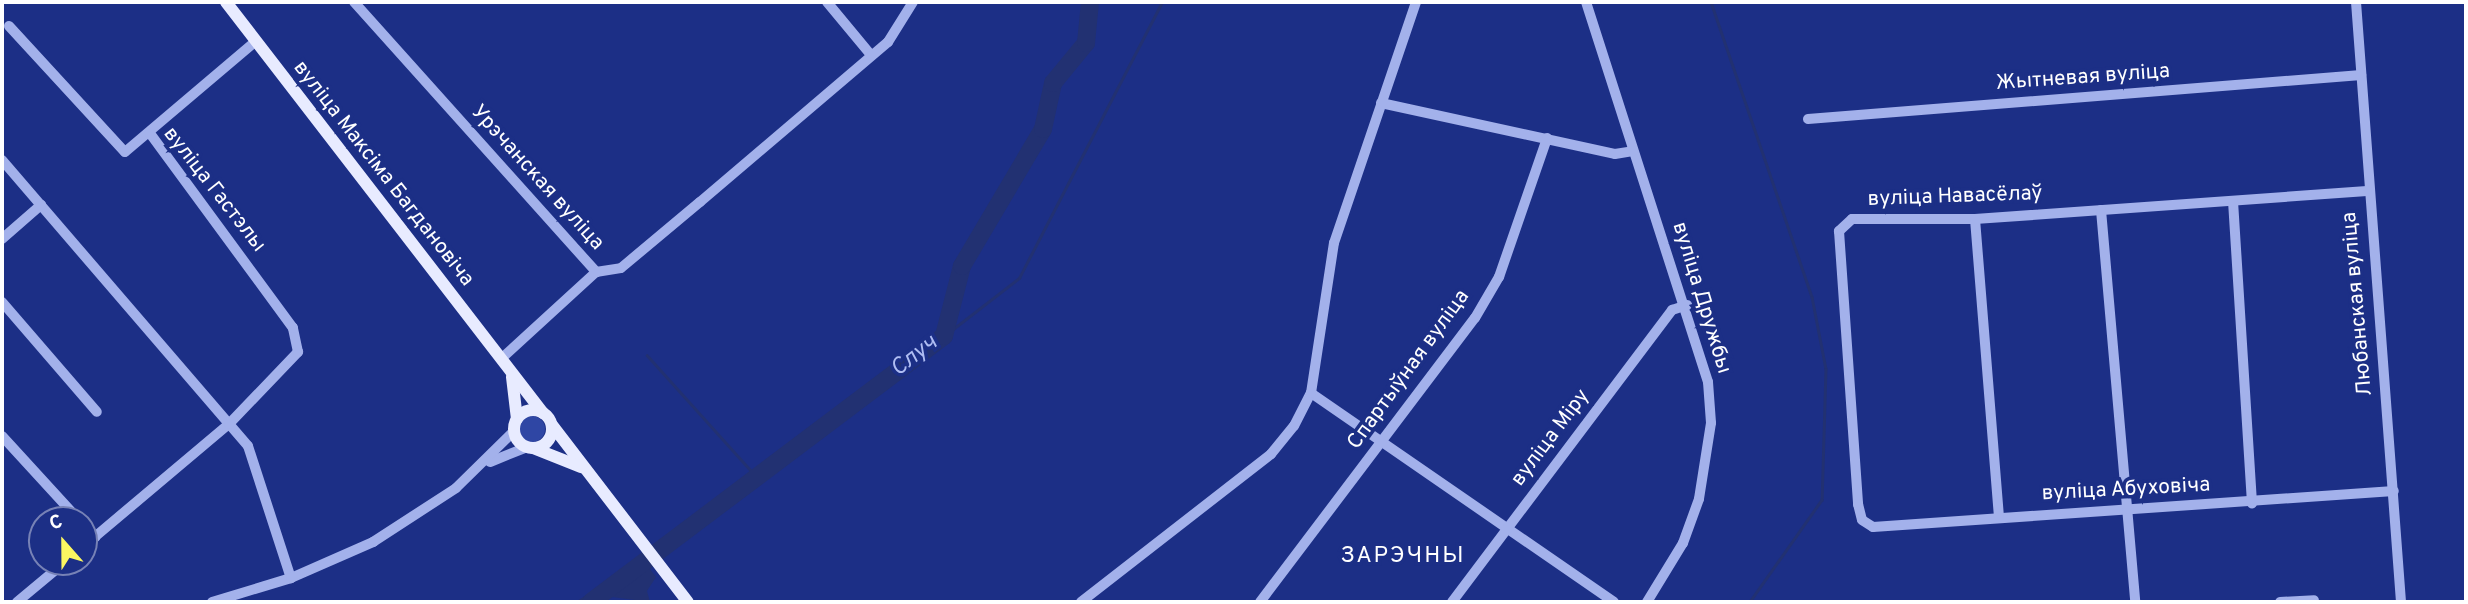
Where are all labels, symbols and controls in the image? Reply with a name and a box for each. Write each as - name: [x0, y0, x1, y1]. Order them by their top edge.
- street label: вуліца Максіма Багдановіча: [287, 56, 479, 292]
- street label: Жытневая вуліца: [1995, 59, 2171, 97]
- street label: Урэчанская вуліца: [465, 100, 609, 256]
- street label: вуліца Гастэлы: [157, 122, 271, 258]
- street label: вуліца Навасёлаў: [1867, 181, 2043, 213]
- street label: Любанская вуліца: [2337, 211, 2379, 397]
- street label: вуліца Дружбы: [1666, 219, 1736, 377]
- street label: Спартыўная вуліца: [1343, 285, 1475, 455]
- water label: Случ: [886, 330, 944, 384]
- street label: вуліца Міру: [1506, 384, 1596, 492]
- street label: вуліца Абуховіча: [2041, 473, 2211, 507]
- north arrow: [28, 506, 98, 576]
- text: С: [46, 510, 66, 537]
- district label: ЗАРЭЧНЫ: [1341, 543, 1465, 571]

